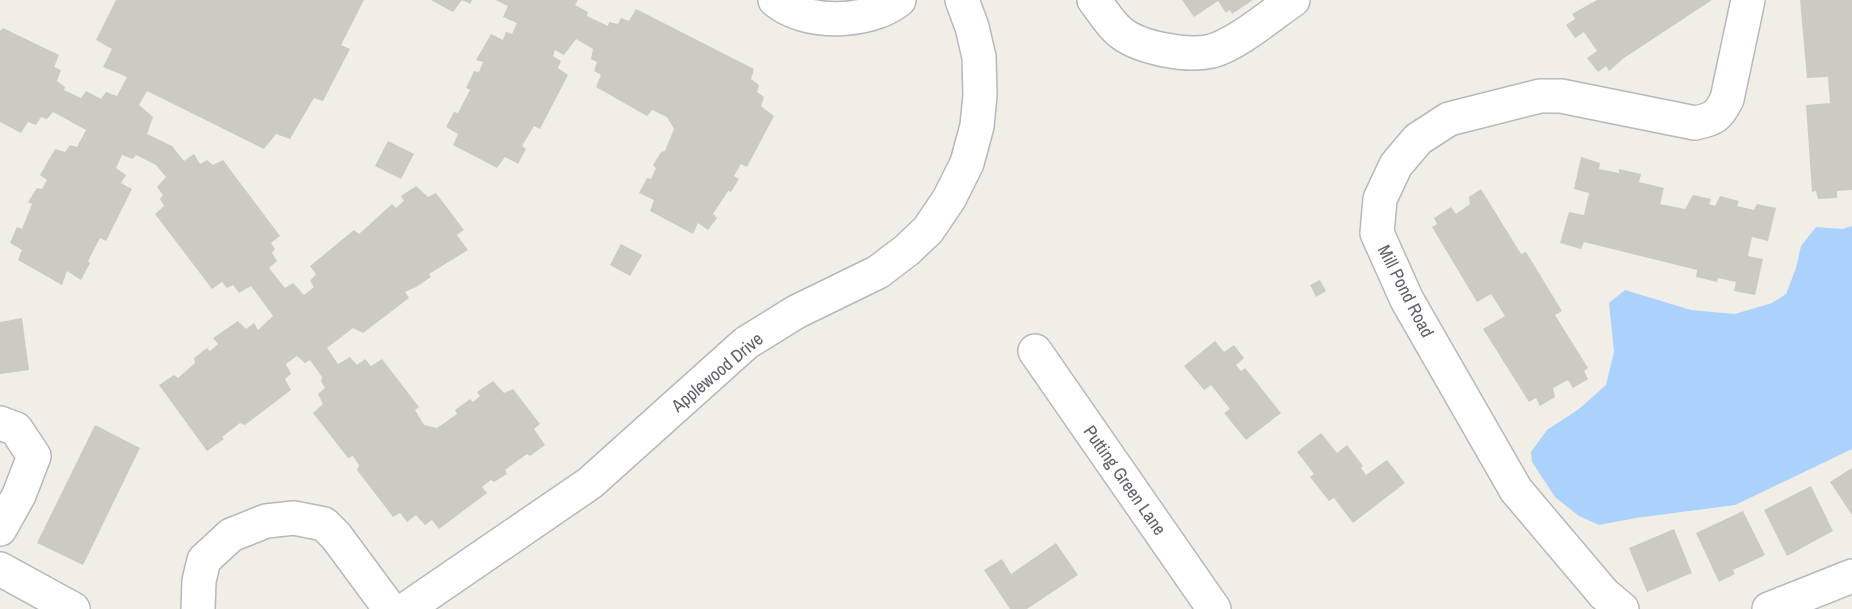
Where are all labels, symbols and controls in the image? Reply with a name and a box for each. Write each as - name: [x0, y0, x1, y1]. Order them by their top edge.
- street label: Mill Pond Road: [1372, 240, 1440, 342]
- street label: Applewood Drive: [665, 326, 768, 418]
- street label: Putting Green Lane: [1078, 420, 1172, 540]

